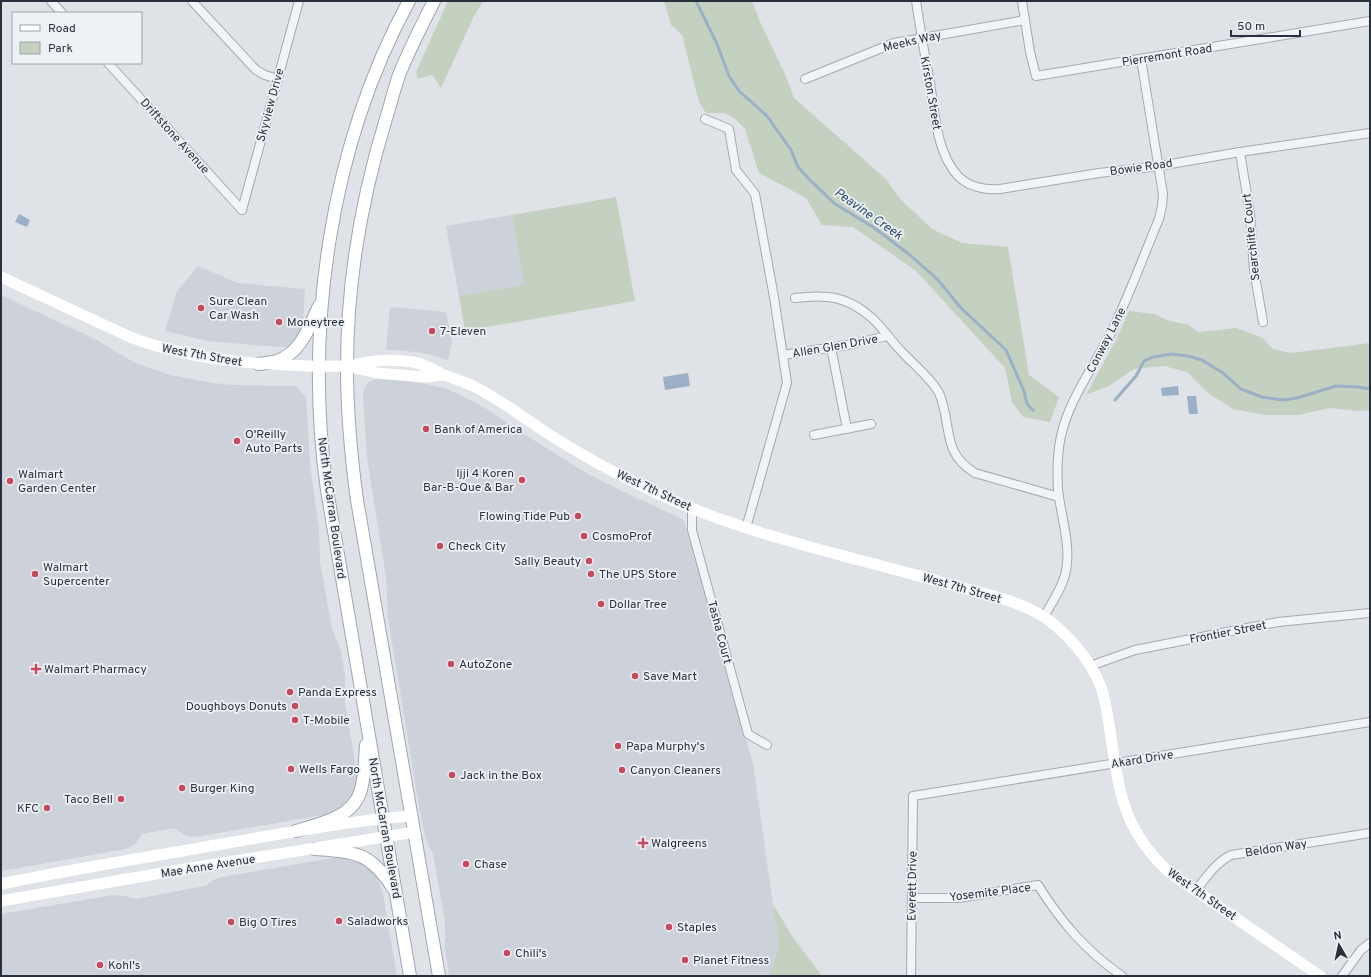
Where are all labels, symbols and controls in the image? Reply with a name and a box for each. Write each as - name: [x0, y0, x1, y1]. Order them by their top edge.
- legend: [12, 12, 142, 64]
- scale bar: [1231, 12, 1300, 38]
- text: 50 m: [1237, 19, 1265, 35]
- text: Road: [48, 21, 76, 37]
- street label: Meeks Way: [881, 27, 943, 56]
- text: Park: [48, 41, 73, 57]
- street label: Pierremont Road: [1121, 41, 1214, 71]
- street label: Kirston Street: [916, 55, 944, 131]
- street label: Skyview Drive: [253, 67, 288, 144]
- street label: Driftstone Avenue: [136, 95, 213, 178]
- street label: Bowie Road: [1109, 156, 1174, 180]
- water label: Peavine Creek: [831, 185, 905, 244]
- street label: Searchlite Court: [1239, 193, 1265, 281]
- place label: Sure Clean Car Wash: [209, 294, 267, 324]
- marker: Sure Clean Car Wash: [196, 303, 206, 313]
- street label: Conway Lane: [1084, 305, 1130, 376]
- place label: Moneytree: [287, 315, 344, 331]
- marker: Moneytree: [274, 317, 284, 327]
- place label: 7-Eleven: [440, 324, 486, 340]
- marker: 7-Eleven: [427, 326, 437, 336]
- street label: Allen Glen Drive: [791, 332, 879, 362]
- street label: West 7th Street: [160, 341, 243, 371]
- place label: Bank of America: [434, 422, 522, 438]
- marker: Bank of America: [421, 424, 431, 434]
- place label: O'Reilly Auto Parts: [245, 427, 302, 457]
- marker: O'Reilly Auto Parts: [232, 436, 242, 446]
- street label: North McCarran Boulevard: [313, 436, 349, 580]
- place label: Ijji 4 Koren Bar-B-Que & Bar: [423, 466, 514, 496]
- street label: West 7th Street: [613, 466, 694, 515]
- place label: Walmart Garden Center: [18, 467, 97, 497]
- marker: Ijji 4 Koren Bar-B-Que & Bar: [517, 475, 527, 485]
- marker: Walmart Garden Center: [5, 476, 15, 486]
- place label: Flowing Tide Pub: [479, 509, 570, 525]
- marker: Flowing Tide Pub: [573, 511, 583, 521]
- place label: CosmoProf: [592, 529, 652, 545]
- marker: CosmoProf: [579, 531, 589, 541]
- place label: Check City: [448, 539, 506, 555]
- marker: Check City: [435, 541, 445, 551]
- place label: Sally Beauty: [514, 554, 581, 570]
- marker: Sally Beauty: [584, 556, 594, 566]
- place label: Walmart Supercenter: [43, 560, 110, 590]
- place label: The UPS Store: [599, 567, 677, 583]
- marker: Walmart Supercenter: [30, 569, 40, 579]
- marker: The UPS Store: [586, 569, 596, 579]
- street label: West 7th Street: [920, 570, 1003, 608]
- place label: Dollar Tree: [609, 597, 667, 613]
- marker: Dollar Tree: [596, 599, 606, 609]
- street label: Tasha Court: [703, 599, 735, 666]
- street label: Frontier Street: [1188, 618, 1268, 648]
- place label: AutoZone: [459, 657, 512, 673]
- marker: AutoZone: [446, 659, 456, 669]
- place label: Walmart Pharmacy: [44, 662, 147, 678]
- marker: Walmart Pharmacy: [31, 664, 41, 674]
- place label: Save Mart: [643, 669, 697, 685]
- marker: Save Mart: [630, 671, 640, 681]
- place label: Panda Express: [298, 685, 377, 701]
- marker: Panda Express: [285, 687, 295, 697]
- place label: Doughboys Donuts: [186, 699, 287, 715]
- marker: Doughboys Donuts: [290, 701, 300, 711]
- place label: T-Mobile: [303, 713, 350, 729]
- marker: T-Mobile: [290, 715, 300, 725]
- place label: Papa Murphy's: [626, 739, 705, 755]
- marker: Papa Murphy's: [613, 741, 623, 751]
- street label: Akard Drive: [1110, 747, 1175, 773]
- street label: North McCarran Boulevard: [364, 756, 404, 900]
- place label: Wells Fargo: [299, 762, 360, 778]
- place label: Canyon Cleaners: [630, 763, 721, 779]
- marker: Wells Fargo: [286, 764, 296, 774]
- marker: Canyon Cleaners: [617, 765, 627, 775]
- place label: Jack in the Box: [460, 768, 542, 784]
- marker: Jack in the Box: [447, 770, 457, 780]
- place label: Burger King: [190, 781, 255, 797]
- marker: Burger King: [177, 783, 187, 793]
- place label: Taco Bell: [64, 792, 113, 808]
- marker: Taco Bell: [116, 794, 126, 804]
- place label: KFC: [17, 801, 39, 817]
- marker: KFC: [42, 803, 52, 813]
- place label: Walgreens: [651, 836, 707, 852]
- street label: Beldon Way: [1244, 836, 1308, 862]
- marker: Walgreens: [638, 838, 648, 848]
- street label: Everett Drive: [904, 851, 922, 921]
- street label: Mae Anne Avenue: [160, 852, 257, 882]
- place label: Chase: [474, 857, 507, 873]
- marker: Chase: [461, 859, 471, 869]
- street label: West 7th Street: [1164, 865, 1239, 925]
- street label: Yosemite Place: [949, 880, 1032, 906]
- place label: Saladworks: [347, 914, 408, 930]
- place label: Big O Tires: [239, 915, 297, 931]
- marker: Saladworks: [334, 916, 344, 926]
- marker: Big O Tires: [226, 917, 236, 927]
- place label: Staples: [677, 920, 717, 936]
- marker: Staples: [664, 922, 674, 932]
- north arrow: [1319, 925, 1359, 965]
- text: N: [1333, 929, 1343, 944]
- place label: Chili's: [515, 946, 547, 962]
- marker: Chili's: [502, 948, 512, 958]
- place label: Planet Fitness: [693, 953, 769, 969]
- marker: Planet Fitness: [680, 955, 690, 965]
- place label: Kohl's: [108, 958, 140, 974]
- marker: Kohl's: [95, 960, 105, 970]

